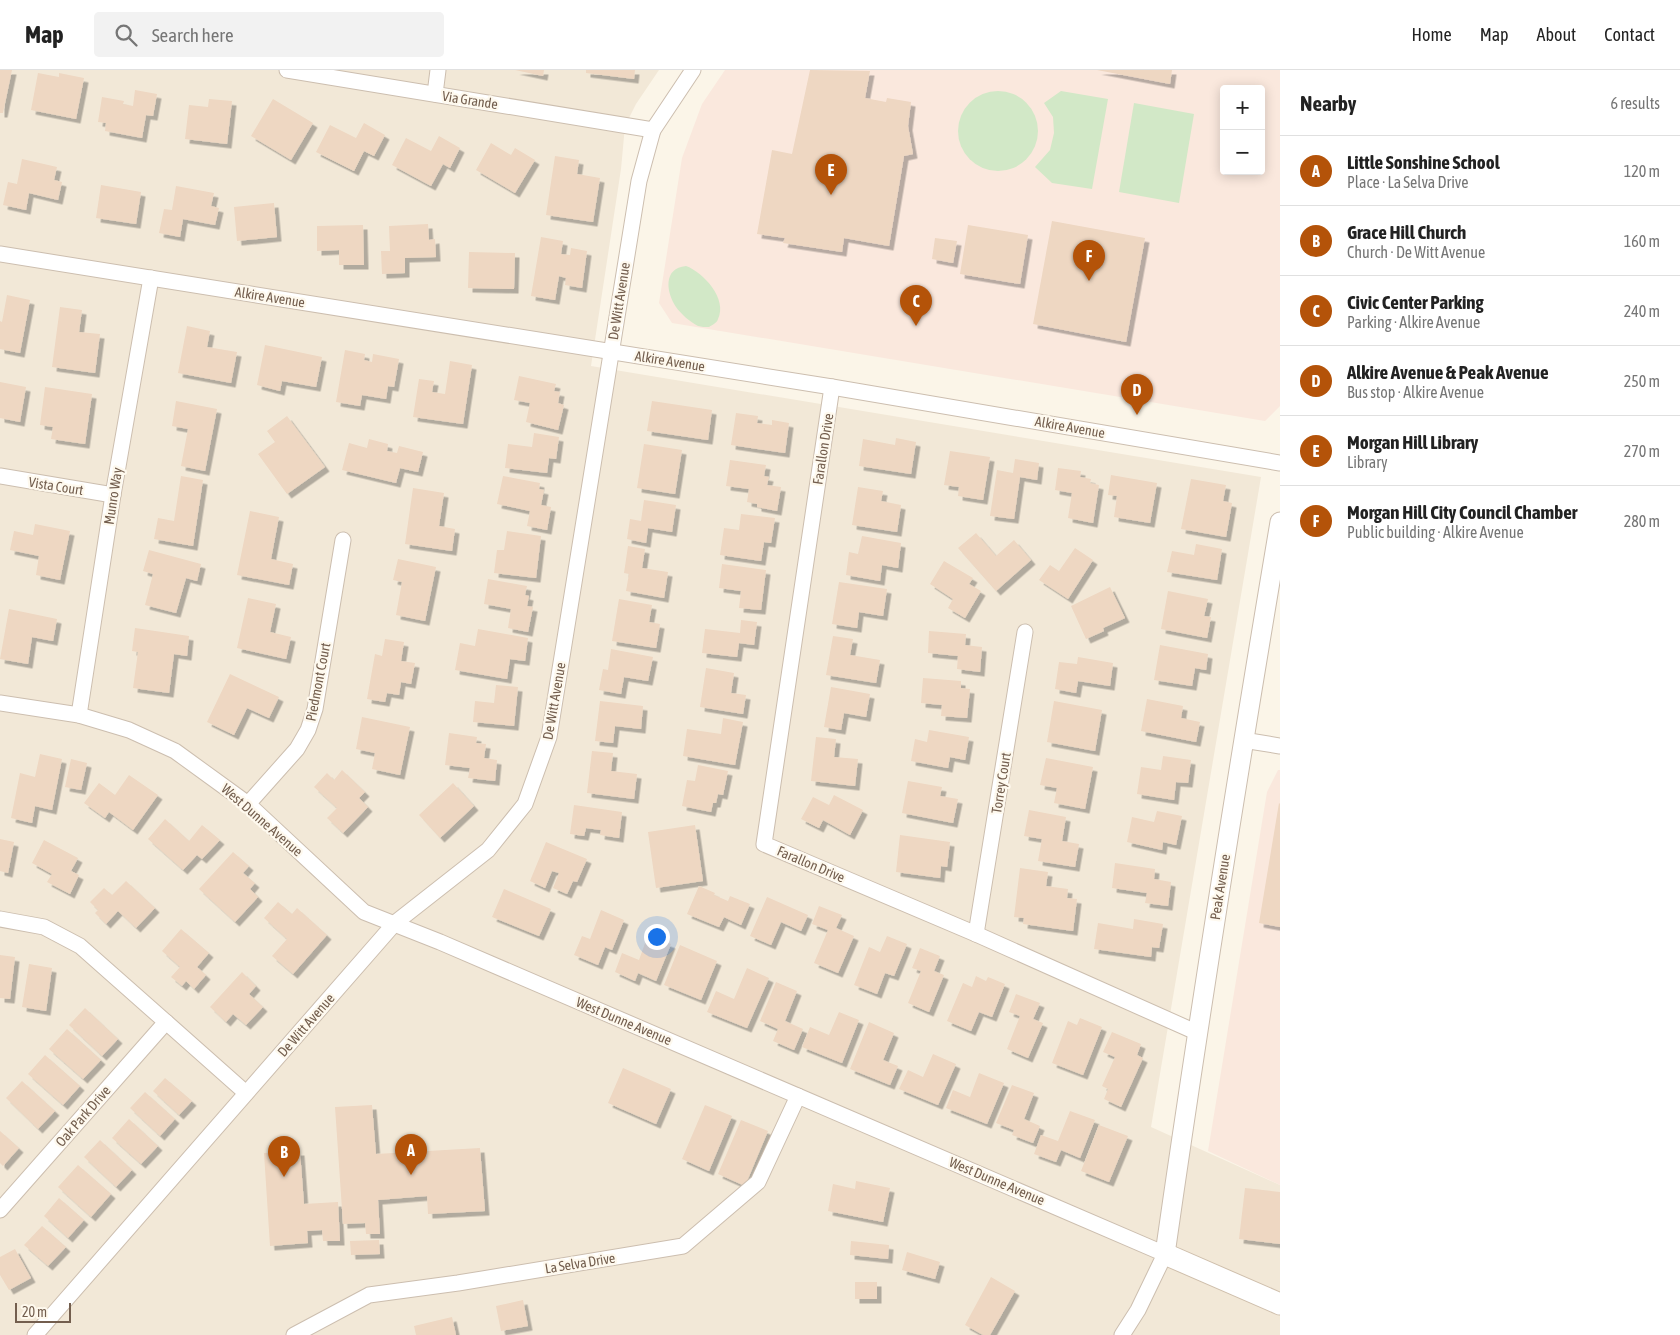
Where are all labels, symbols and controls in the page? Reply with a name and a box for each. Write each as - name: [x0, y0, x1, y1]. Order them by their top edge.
- search box: [94, 12, 444, 57]
- text: Map: [25, 21, 64, 48]
- icon: search: [112, 21, 140, 49]
- text: Search here: [152, 24, 234, 46]
- text: Home: [1412, 24, 1452, 45]
- text: Map: [1480, 24, 1509, 45]
- text: About: [1537, 24, 1576, 45]
- text: Contact: [1604, 24, 1655, 45]
- map controls: [1220, 85, 1265, 175]
- button: +: [1220, 85, 1265, 130]
- street label: Via Grande: [441, 88, 499, 112]
- text: Nearby: [1300, 91, 1356, 115]
- text: 6 results: [1610, 94, 1660, 112]
- button: −: [1220, 130, 1265, 175]
- text: Little Sonshine School: [1347, 151, 1500, 173]
- pin: E: [815, 154, 847, 195]
- text: A: [1312, 162, 1320, 180]
- text: 120 m: [1624, 162, 1660, 180]
- text: Place · La Selva Drive: [1347, 173, 1469, 191]
- text: Grace Hill Church: [1347, 221, 1466, 243]
- text: B: [1312, 232, 1320, 250]
- text: 160 m: [1624, 232, 1660, 250]
- pin: F: [1073, 240, 1105, 281]
- text: Church · De Witt Avenue: [1347, 243, 1485, 261]
- street label: De Witt Avenue: [605, 261, 633, 341]
- street label: Alkire Avenue: [234, 284, 306, 310]
- pin: C: [900, 285, 932, 326]
- text: Civic Center Parking: [1347, 291, 1484, 313]
- text: C: [1312, 302, 1320, 320]
- text: 240 m: [1624, 302, 1660, 320]
- text: Parking · Alkire Avenue: [1347, 313, 1480, 331]
- street label: Alkire Avenue: [634, 348, 706, 374]
- text: Alkire Avenue & Peak Avenue: [1347, 361, 1549, 383]
- text: D: [1312, 372, 1320, 390]
- text: 250 m: [1624, 372, 1660, 390]
- pin: D: [1121, 374, 1153, 415]
- text: Bus stop · Alkire Avenue: [1347, 383, 1484, 401]
- street label: Farallon Drive: [809, 412, 837, 486]
- street label: Alkire Avenue: [1034, 413, 1106, 441]
- text: Morgan Hill Library: [1347, 431, 1478, 453]
- text: E: [1313, 442, 1319, 460]
- text: 270 m: [1624, 442, 1660, 460]
- text: Library: [1347, 453, 1388, 471]
- street label: Munro Way: [101, 466, 125, 526]
- street label: Vista Court: [28, 474, 84, 498]
- text: Morgan Hill City Council Chamber: [1347, 501, 1577, 523]
- text: F: [1313, 512, 1319, 530]
- text: 280 m: [1624, 512, 1660, 530]
- text: Public building · Alkire Avenue: [1347, 523, 1524, 541]
- street label: Piedmont Court: [303, 641, 333, 723]
- street label: De Witt Avenue: [539, 661, 569, 741]
- street label: Torrey Court: [988, 751, 1014, 815]
- street label: West Dunne Avenue: [218, 780, 306, 860]
- street label: Farallon Drive: [775, 843, 847, 885]
- street label: Peak Avenue: [1207, 853, 1233, 921]
- your location: [644, 924, 670, 950]
- street label: De Witt Avenue: [274, 990, 338, 1060]
- street label: West Dunne Avenue: [574, 994, 674, 1048]
- street label: Oak Park Drive: [52, 1082, 114, 1150]
- pin: A: [395, 1134, 427, 1175]
- pin: B: [268, 1136, 300, 1177]
- street label: West Dunne Avenue: [947, 1154, 1047, 1208]
- street label: La Selva Drive: [544, 1250, 616, 1276]
- scale bar: [15, 1300, 71, 1323]
- text: 20 m: [22, 1304, 47, 1320]

